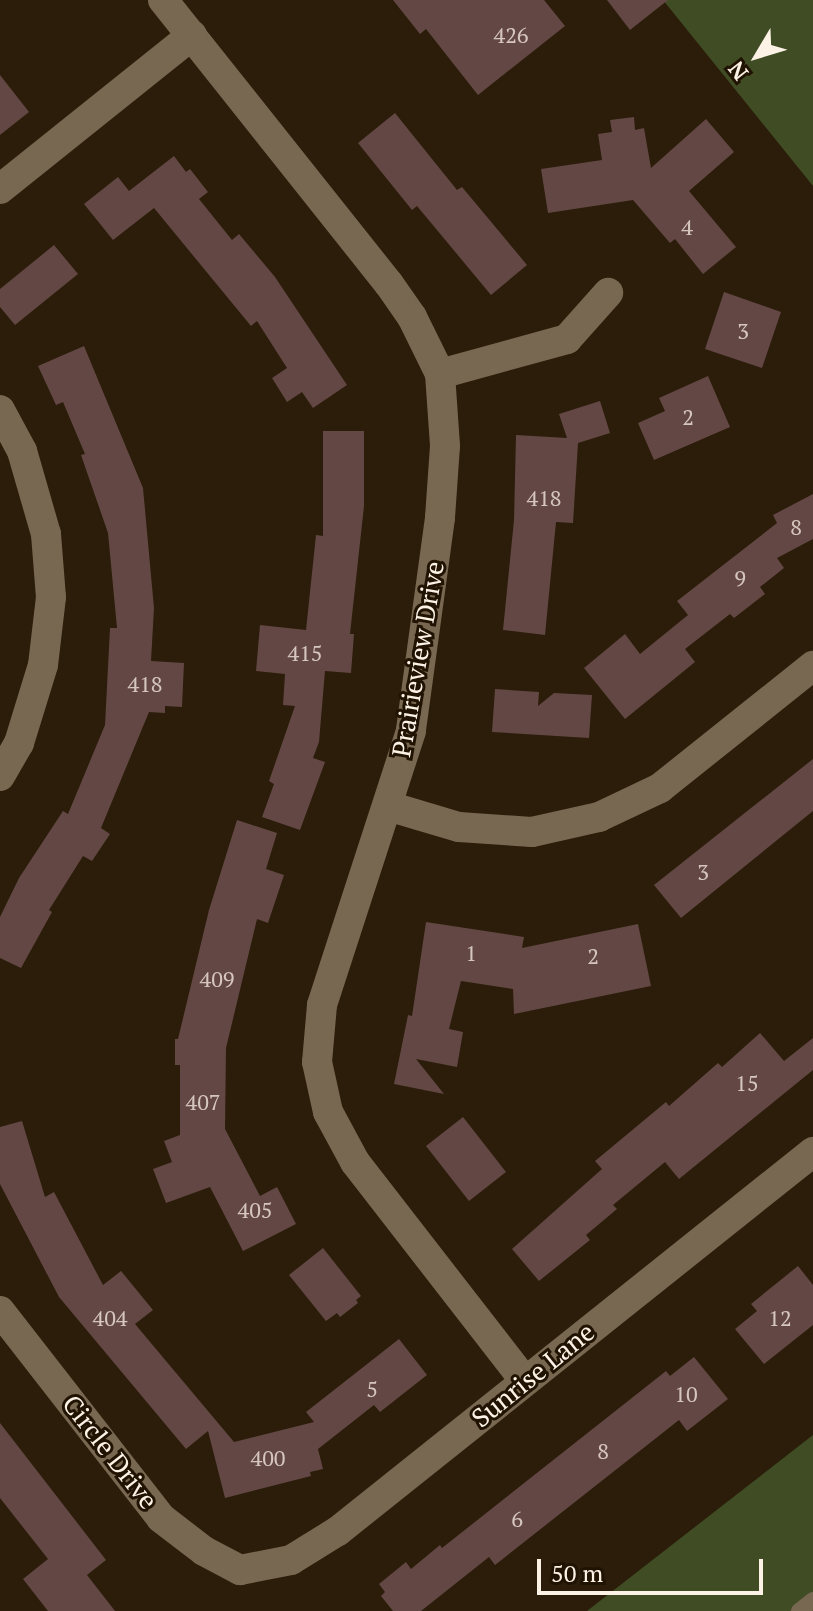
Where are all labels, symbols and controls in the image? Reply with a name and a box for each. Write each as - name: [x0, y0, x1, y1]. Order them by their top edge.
- north arrow: [717, 16, 797, 96]
- house number: 426: [493, 22, 529, 48]
- text: N: [721, 56, 754, 87]
- house number: 4: [681, 214, 693, 240]
- house number: 3: [737, 318, 749, 344]
- house number: 2: [682, 404, 694, 430]
- house number: 418: [526, 485, 562, 511]
- house number: 8: [790, 514, 802, 540]
- street label: Prairieview Drive: [385, 559, 451, 759]
- house number: 9: [734, 565, 746, 591]
- house number: 415: [287, 640, 323, 666]
- house number: 418: [127, 671, 163, 697]
- house number: 3: [697, 859, 709, 885]
- house number: 1: [465, 940, 477, 966]
- house number: 2: [587, 943, 599, 969]
- house number: 409: [199, 966, 235, 992]
- house number: 15: [735, 1070, 759, 1096]
- house number: 407: [185, 1089, 221, 1115]
- house number: 405: [237, 1197, 273, 1223]
- house number: 404: [92, 1305, 128, 1331]
- house number: 12: [768, 1305, 792, 1331]
- street label: Sunrise Lane: [465, 1316, 601, 1434]
- house number: 5: [366, 1376, 378, 1402]
- house number: 10: [674, 1381, 698, 1407]
- street label: Circle Drive: [56, 1389, 164, 1515]
- house number: 8: [597, 1438, 609, 1464]
- house number: 400: [250, 1445, 286, 1471]
- house number: 6: [511, 1506, 523, 1532]
- scale bar: [541, 1543, 767, 1593]
- text: 50 m: [551, 1557, 603, 1589]

